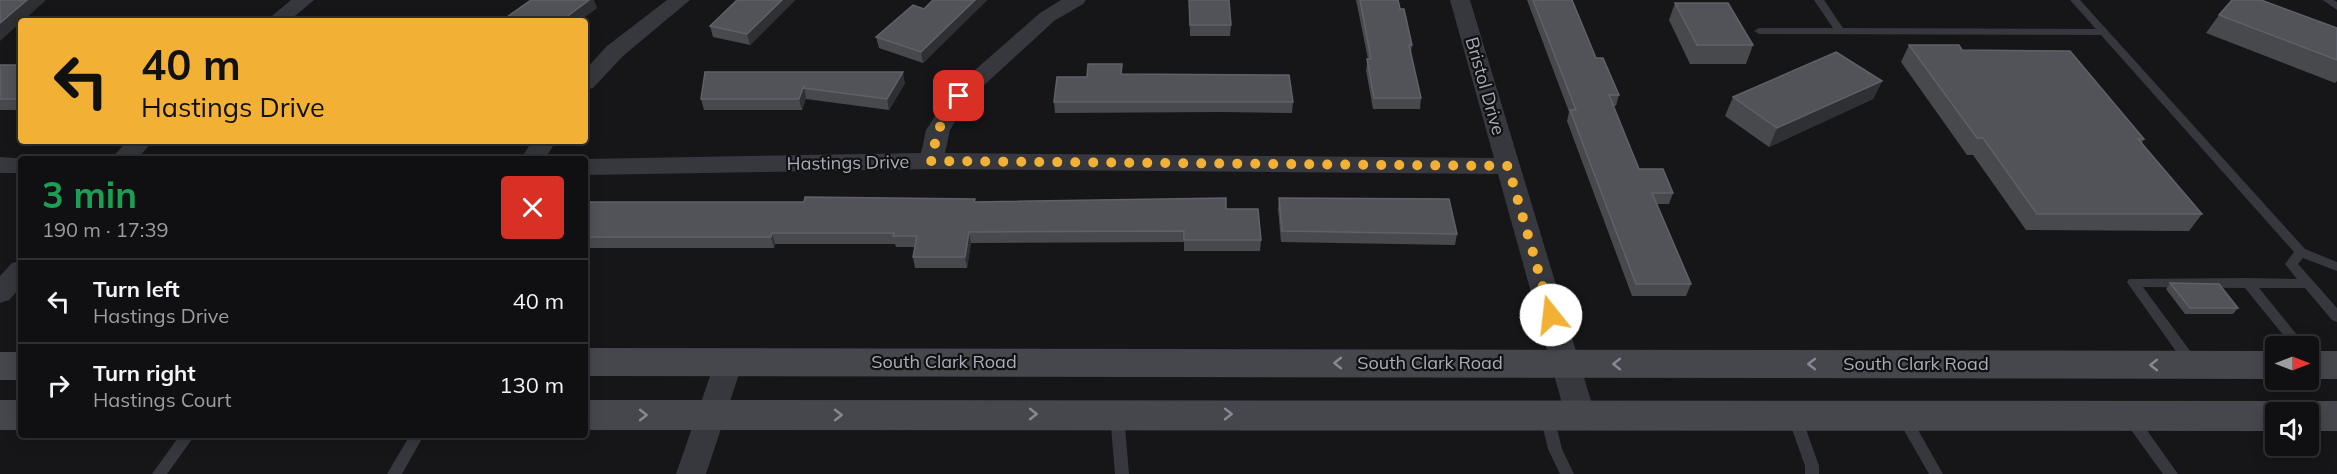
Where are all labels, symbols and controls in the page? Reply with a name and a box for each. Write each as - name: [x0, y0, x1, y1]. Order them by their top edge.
- street label: Bristol Drive: [1461, 34, 1510, 138]
- text: 40 m: [141, 38, 241, 91]
- icon: left: [42, 42, 120, 120]
- pin: [933, 70, 984, 121]
- icon: arrive: [942, 79, 975, 112]
- text: Hastings Drive: [141, 90, 325, 124]
- street label: Hastings Drive: [787, 150, 909, 175]
- text: 3 min: [42, 172, 137, 217]
- button: close: [501, 176, 564, 239]
- text: 190 m · 17:39: [42, 217, 168, 242]
- text: Turn left: [93, 275, 180, 303]
- position arrow: [1519, 283, 1583, 347]
- icon: left: [42, 285, 75, 318]
- text: 40 m: [513, 287, 564, 315]
- text: Hastings Drive: [93, 303, 229, 328]
- north arrow: [2265, 336, 2319, 390]
- map controls: [2265, 336, 2319, 456]
- street label: South Clark Road: [871, 350, 1017, 373]
- street label: South Clark Road: [1357, 351, 1503, 374]
- street label: South Clark Road: [1843, 352, 1989, 375]
- one-way arrow: [1334, 357, 1343, 369]
- one-way arrow: [1613, 358, 1622, 370]
- one-way arrow: [1808, 358, 1817, 370]
- text: Turn right: [93, 359, 196, 387]
- one-way arrow: [2150, 359, 2159, 371]
- icon: right: [42, 369, 75, 402]
- text: 130 m: [499, 371, 564, 399]
- text: Hastings Court: [93, 387, 232, 412]
- button: sound: [2265, 402, 2319, 456]
- one-way arrow: [1029, 408, 1038, 420]
- one-way arrow: [1224, 408, 1233, 420]
- one-way arrow: [639, 409, 648, 421]
- one-way arrow: [834, 409, 843, 421]

